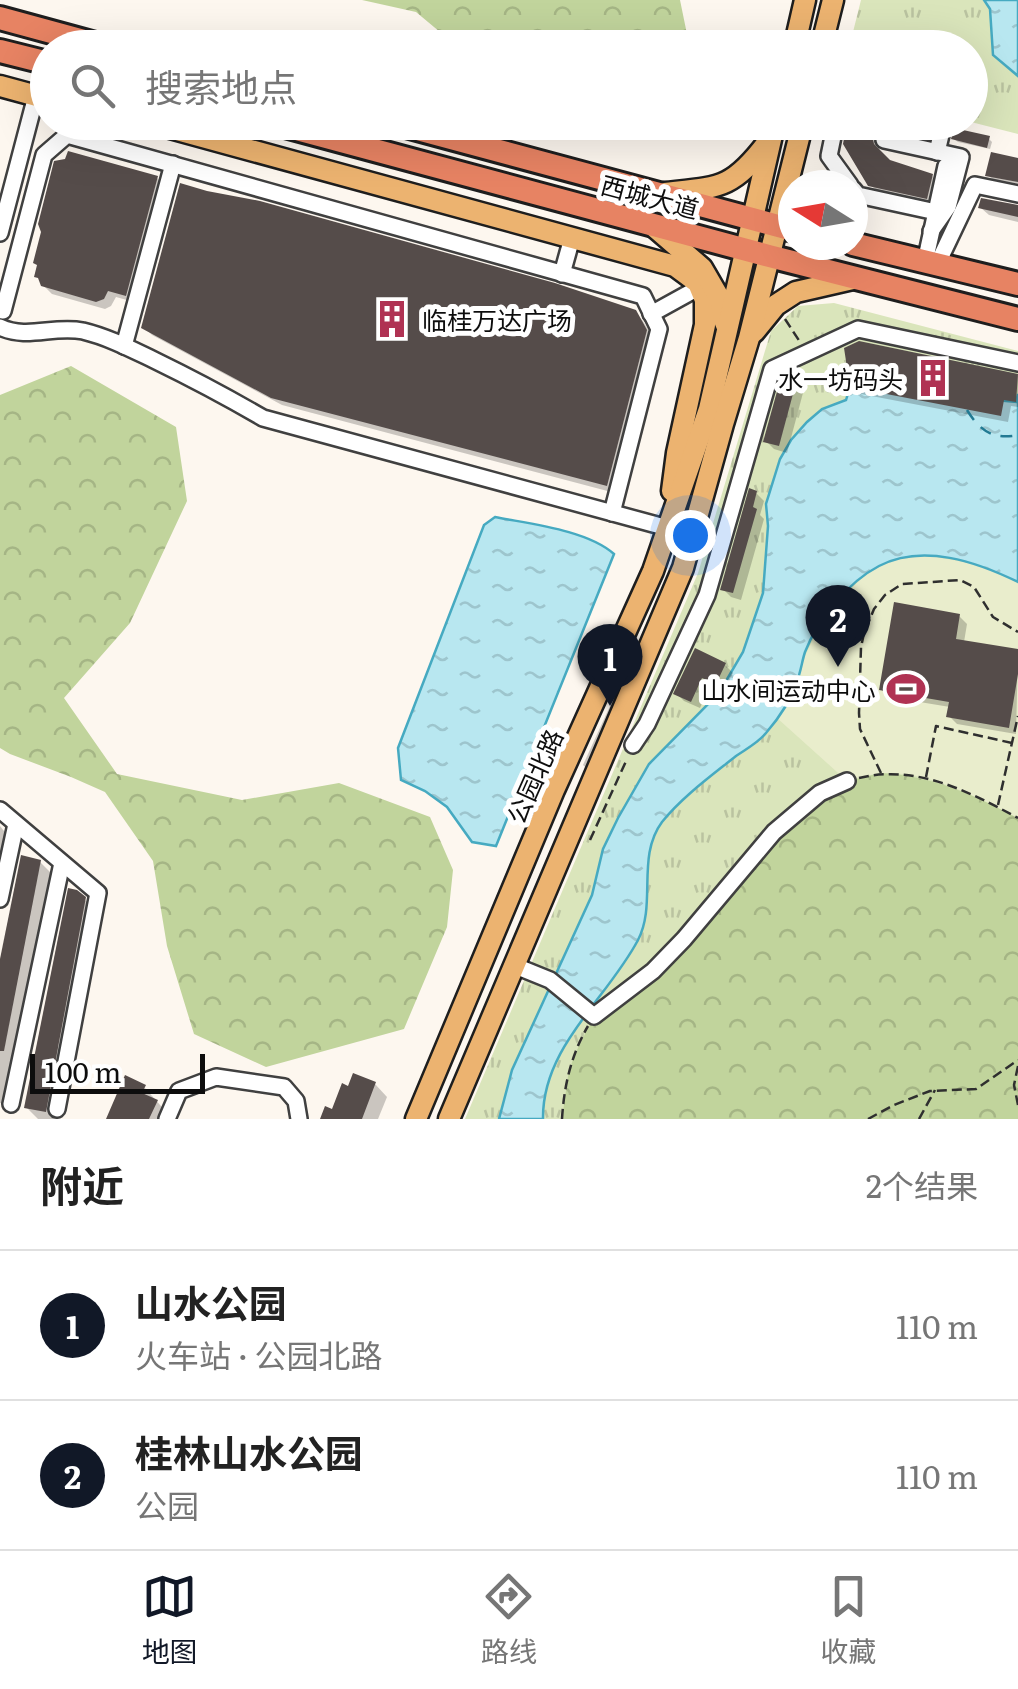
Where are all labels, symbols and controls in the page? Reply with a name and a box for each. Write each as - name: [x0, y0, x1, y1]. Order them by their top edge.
- search box: [30, 30, 988, 140]
- text: 搜索地点: [145, 57, 297, 114]
- icon: search: [65, 58, 120, 113]
- street label: 西城大道: [597, 165, 703, 227]
- north arrow: [778, 170, 868, 260]
- building icon: 临桂万达广场: [371, 298, 413, 340]
- place label: 临桂万达广场: [422, 301, 572, 338]
- building icon: 水一坊码头: [912, 357, 954, 399]
- place label: 水一坊码头: [778, 360, 903, 397]
- your location: [665, 510, 716, 561]
- pin: 2: [806, 584, 870, 667]
- pin: 1: [578, 624, 642, 706]
- sports icon: 山水间运动中心: [885, 668, 927, 710]
- place label: 山水间运动中心: [701, 671, 876, 708]
- street label: 公园北路: [497, 723, 571, 829]
- scale bar: [30, 1049, 205, 1094]
- text: 100 m: [45, 1050, 122, 1092]
- text: 附近: [40, 1153, 124, 1215]
- text: 2个结果: [866, 1160, 978, 1208]
- text: 山水公园: [135, 1273, 287, 1330]
- text: 1: [66, 1301, 79, 1349]
- text: 110 m: [896, 1301, 978, 1349]
- text: 火车站 · 公园北路: [135, 1330, 382, 1378]
- text: 桂林山水公园: [135, 1423, 363, 1480]
- text: 2: [64, 1451, 81, 1499]
- text: 110 m: [896, 1451, 978, 1499]
- text: 公园: [135, 1480, 199, 1528]
- tab: 地图: [142, 1569, 198, 1671]
- tab: 路线: [481, 1569, 537, 1671]
- tab: 收藏: [820, 1569, 876, 1671]

